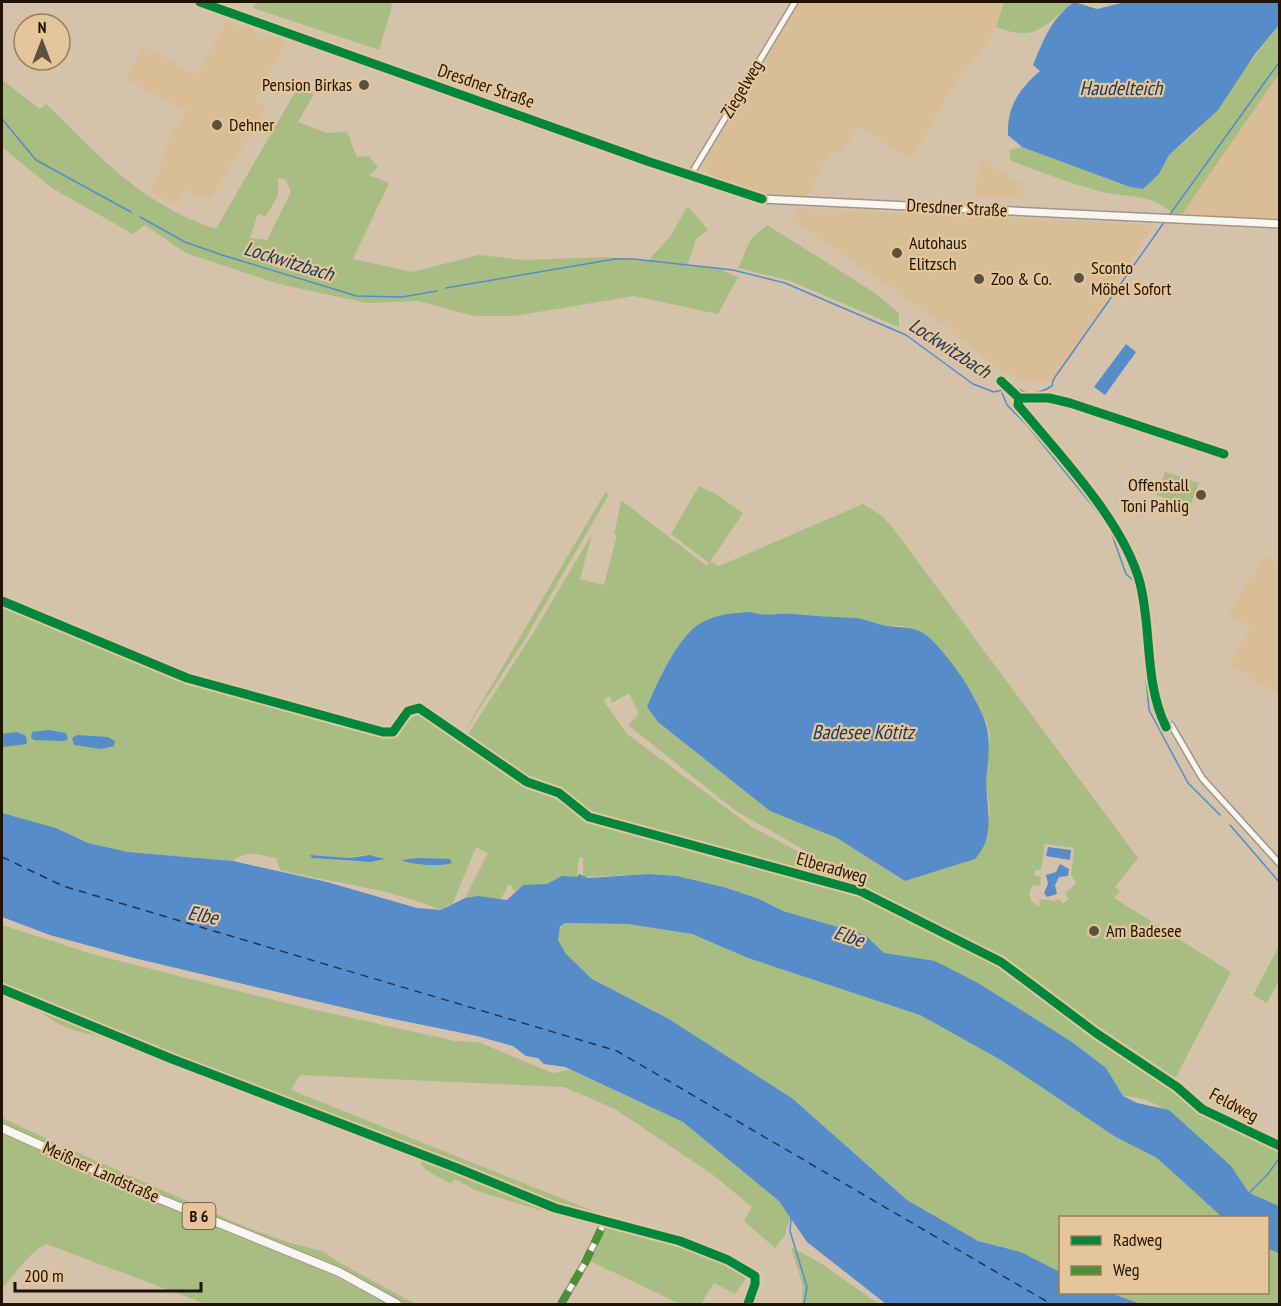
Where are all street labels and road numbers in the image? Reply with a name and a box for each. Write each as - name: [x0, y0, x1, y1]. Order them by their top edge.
- street label: Ziegelweg: [715, 55, 768, 122]
- street label: Dresdner Straße: [435, 58, 538, 113]
- street label: Dresdner Straße: [906, 193, 1008, 222]
- street label: Elberadweg: [794, 846, 870, 889]
- street label: Feldweg: [1206, 1082, 1263, 1127]
- street label: Meißner Landstraße: [39, 1136, 163, 1208]
- road number: B 6: [182, 1203, 216, 1229]

